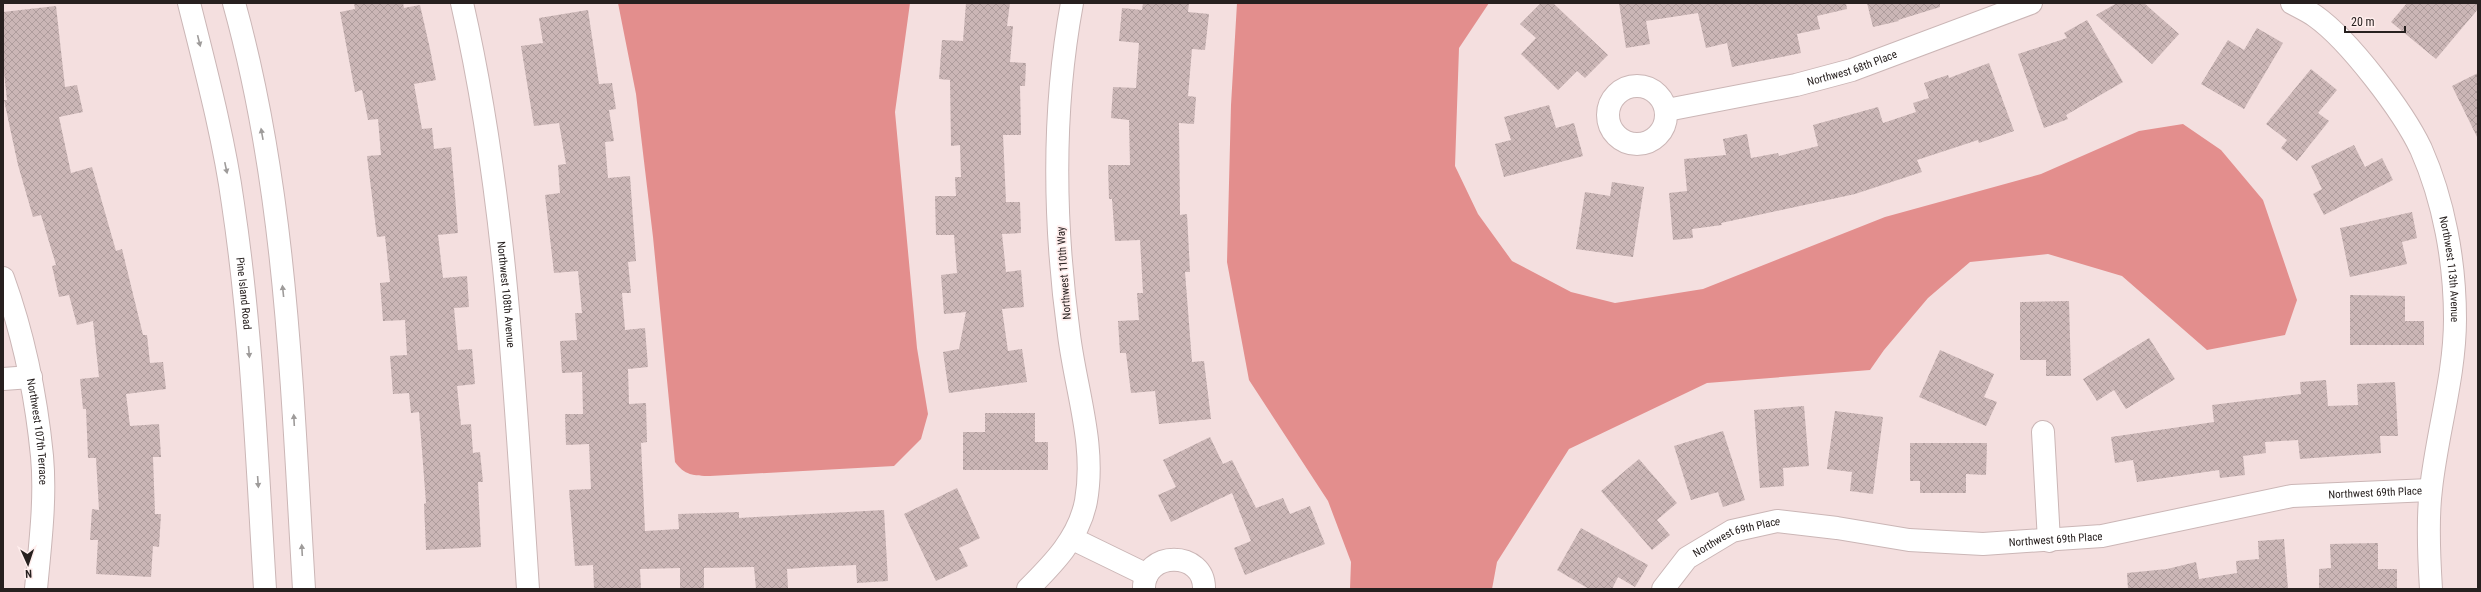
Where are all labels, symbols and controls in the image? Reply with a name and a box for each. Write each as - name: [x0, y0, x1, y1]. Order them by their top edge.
- scale bar: [2345, 8, 2405, 34]
- text: 20 m: [2351, 15, 2375, 29]
- one-way arrow: [196, 35, 202, 47]
- street label: Northwest 68th Place: [1806, 47, 1899, 88]
- one-way arrow: [259, 128, 265, 140]
- one-way arrow: [223, 162, 229, 174]
- street label: Northwest 113th Avenue: [2437, 215, 2462, 322]
- street label: Northwest 110th Way: [1054, 226, 1074, 320]
- street label: Northwest 108th Avenue: [495, 241, 518, 348]
- street label: Pine Island Road: [234, 257, 254, 330]
- one-way arrow: [280, 285, 287, 297]
- one-way arrow: [246, 346, 253, 358]
- street label: Northwest 107th Terrace: [24, 377, 50, 485]
- one-way arrow: [290, 414, 297, 426]
- one-way arrow: [254, 476, 261, 488]
- street label: Northwest 69th Place: [2328, 484, 2422, 501]
- street label: Northwest 69th Place: [1690, 514, 1781, 560]
- street label: Northwest 69th Place: [2008, 529, 2103, 549]
- north arrow: [8, 544, 48, 584]
- one-way arrow: [298, 544, 305, 556]
- text: N: [25, 567, 32, 580]

